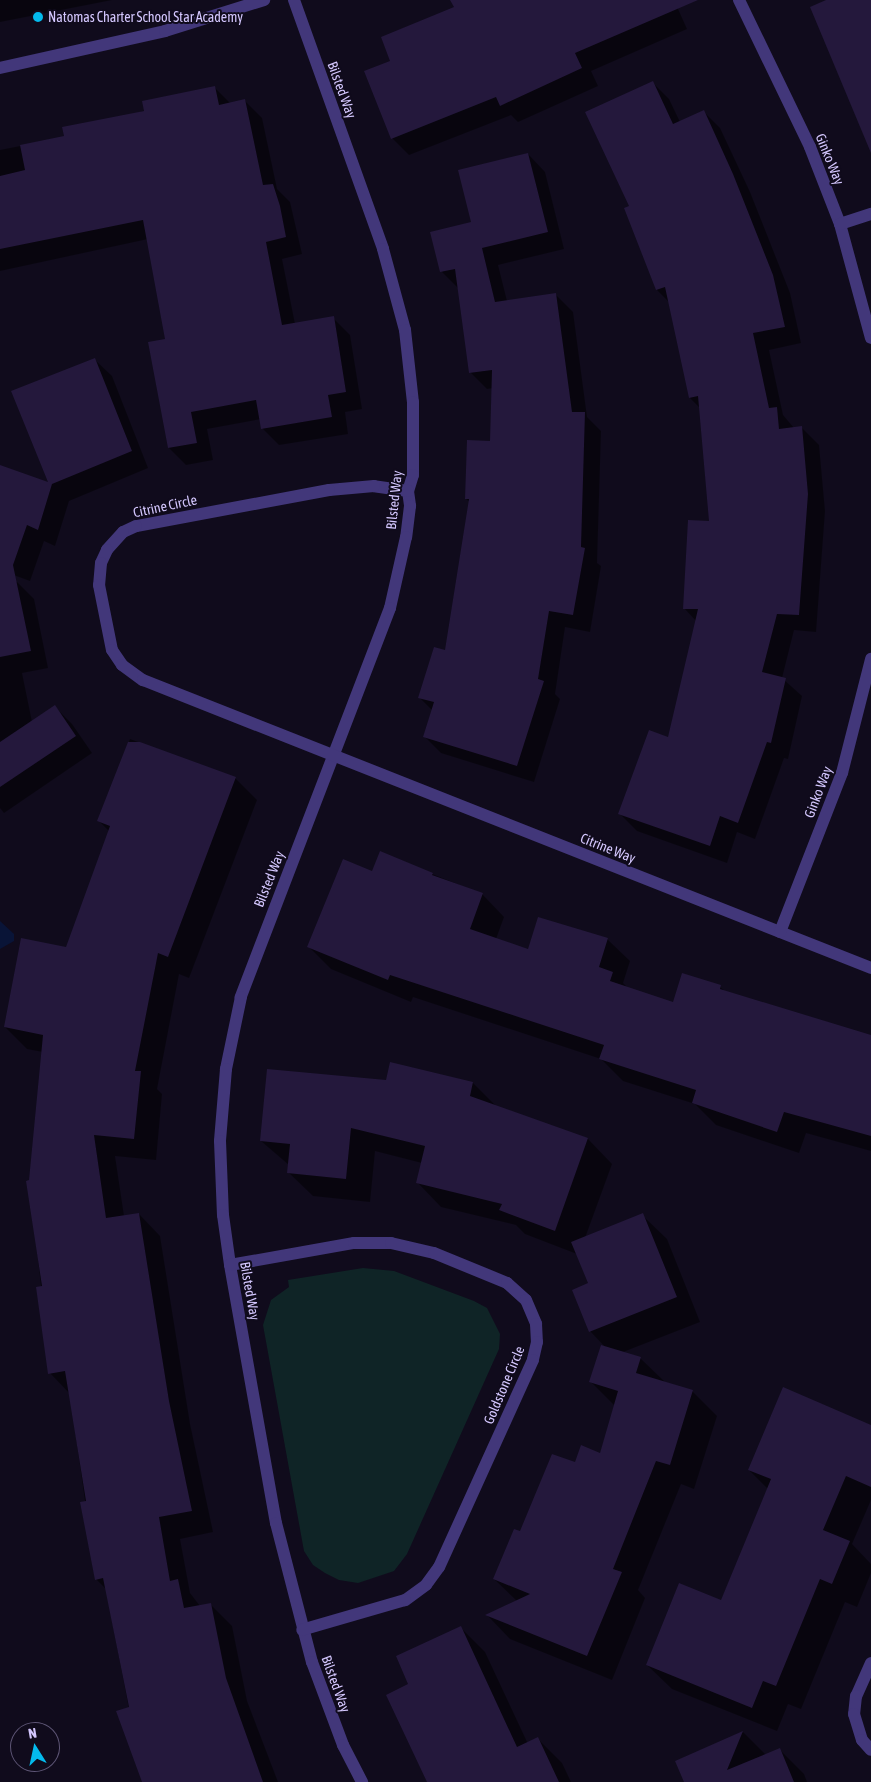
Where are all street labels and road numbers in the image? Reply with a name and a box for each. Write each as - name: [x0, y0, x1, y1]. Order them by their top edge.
- street label: Bilsted Way: [324, 59, 360, 121]
- street label: Ginko Way: [812, 131, 848, 187]
- street label: Bilsted Way: [383, 470, 405, 530]
- street label: Citrine Circle: [132, 491, 198, 521]
- street label: Ginko Way: [801, 764, 835, 820]
- street label: Citrine Way: [578, 829, 638, 867]
- street label: Bilsted Way: [250, 848, 288, 910]
- street label: Bilsted Way: [237, 1260, 263, 1322]
- street label: Goldstone Circle: [480, 1343, 528, 1427]
- street label: Bilsted Way: [318, 1653, 354, 1715]

